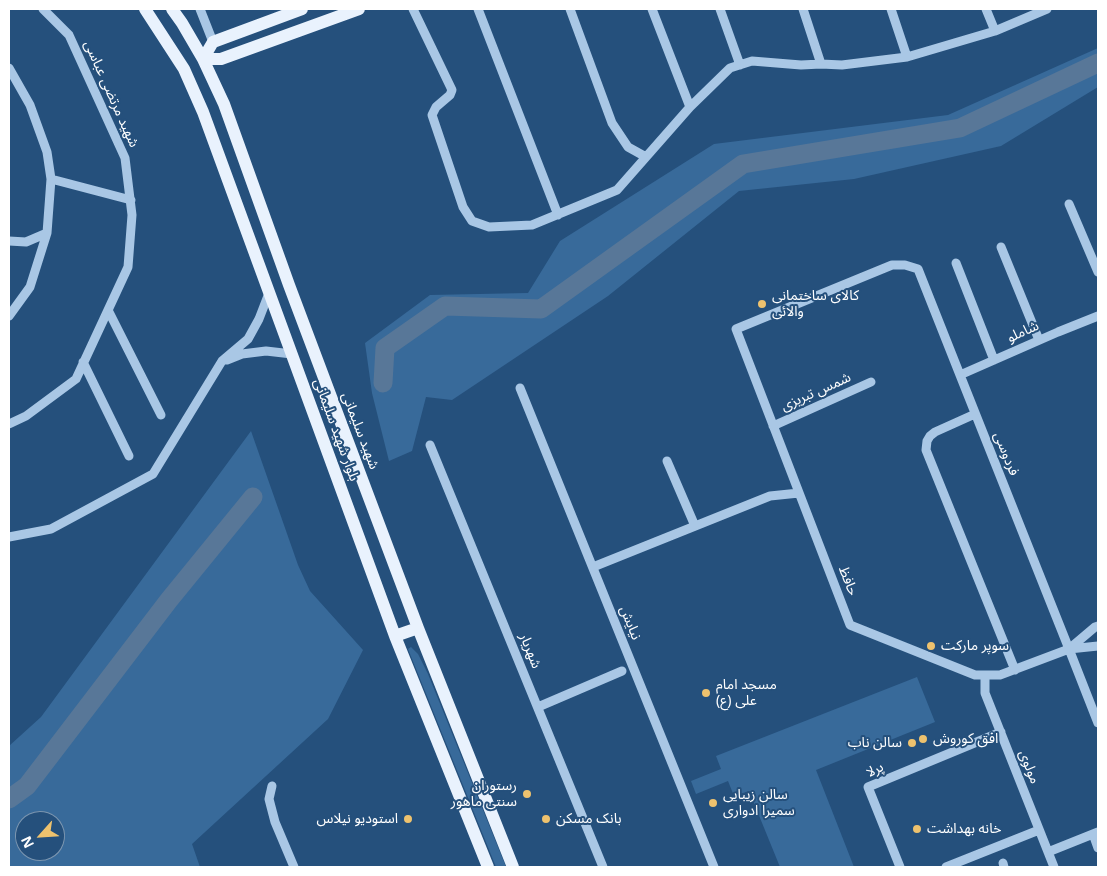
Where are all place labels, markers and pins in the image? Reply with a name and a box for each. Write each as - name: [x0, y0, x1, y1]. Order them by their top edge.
- place label: کالای ساختمانی والائی: [772, 288, 859, 321]
- marker: کالای ساختمانی والائی: [756, 298, 768, 310]
- place label: سوپر مارکت: [941, 638, 1009, 654]
- marker: سوپر مارکت: [925, 640, 937, 652]
- place label: مسجد امام علی (ع): [716, 677, 777, 710]
- marker: مسجد امام علی (ع): [700, 687, 712, 699]
- place label: افق کوروش: [933, 731, 998, 747]
- marker: افق کوروش: [917, 733, 929, 745]
- place label: سالن ناب: [848, 735, 902, 751]
- marker: سالن ناب: [906, 737, 918, 749]
- place label: رستوران سنتی ماهور: [451, 778, 517, 810]
- place label: سالن زیبایی سمیرا ادواری: [723, 787, 795, 820]
- marker: رستوران سنتی ماهور: [521, 788, 533, 800]
- marker: سالن زیبایی سمیرا ادواری: [707, 797, 719, 809]
- place label: استودیو نیلاس: [316, 811, 398, 827]
- place label: بانک مسکن: [556, 811, 621, 827]
- marker: استودیو نیلاس: [402, 813, 414, 825]
- marker: بانک مسکن: [540, 813, 552, 825]
- place label: خانه بهداشت: [927, 821, 1001, 837]
- marker: خانه بهداشت: [911, 823, 923, 835]

